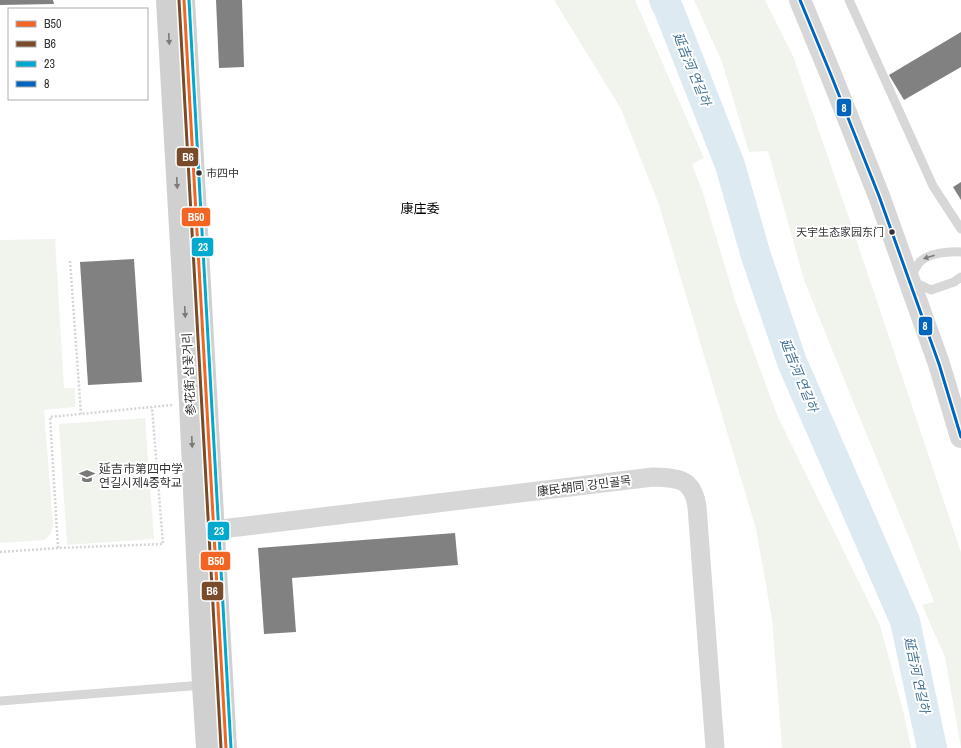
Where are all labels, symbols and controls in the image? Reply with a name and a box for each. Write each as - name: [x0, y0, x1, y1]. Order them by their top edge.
- legend: [8, 8, 148, 100]
- text: B50: [44, 16, 62, 32]
- water label: 延吉河 연길하: [670, 30, 715, 110]
- one-way arrow: [166, 33, 172, 46]
- text: B6: [44, 36, 56, 52]
- text: 23: [44, 56, 55, 72]
- text: 8: [44, 76, 49, 92]
- line badge: 8: [836, 98, 852, 117]
- text: 8: [841, 101, 847, 115]
- line badge: B6: [176, 147, 199, 167]
- text: B6: [182, 150, 194, 164]
- place label: 市四中: [206, 166, 239, 180]
- marker: 市四中: [194, 168, 204, 178]
- one-way arrow: [174, 177, 181, 189]
- district label: 康庄委: [400, 200, 440, 217]
- line badge: B50: [181, 207, 211, 227]
- text: B50: [188, 210, 204, 224]
- place label: 天宇生态家园东门: [796, 225, 884, 239]
- marker: 天宇生态家园东门: [887, 227, 897, 237]
- line badge: 23: [191, 237, 214, 257]
- text: 23: [198, 240, 208, 254]
- one-way arrow: [923, 254, 935, 260]
- one-way arrow: [182, 306, 188, 319]
- line badge: 8: [918, 316, 933, 336]
- text: 8: [922, 319, 928, 333]
- street label: 参花街 삼꽃거리: [179, 332, 199, 416]
- water label: 延吉河 연길하: [777, 336, 822, 416]
- one-way arrow: [189, 436, 195, 449]
- place label: 延吉市第四中学 연길시제4중학교: [99, 461, 183, 491]
- school or university icon: 延吉市第四中学 연길시제4중학교: [78, 467, 96, 485]
- street label: 康民胡同 강민골목: [536, 472, 632, 500]
- line badge: 23: [207, 521, 230, 541]
- text: 23: [214, 524, 224, 538]
- line badge: B50: [200, 551, 231, 571]
- text: B50: [208, 554, 224, 568]
- line badge: B6: [201, 581, 224, 601]
- text: B6: [206, 584, 218, 598]
- water label: 延吉河 연길하: [901, 635, 934, 717]

